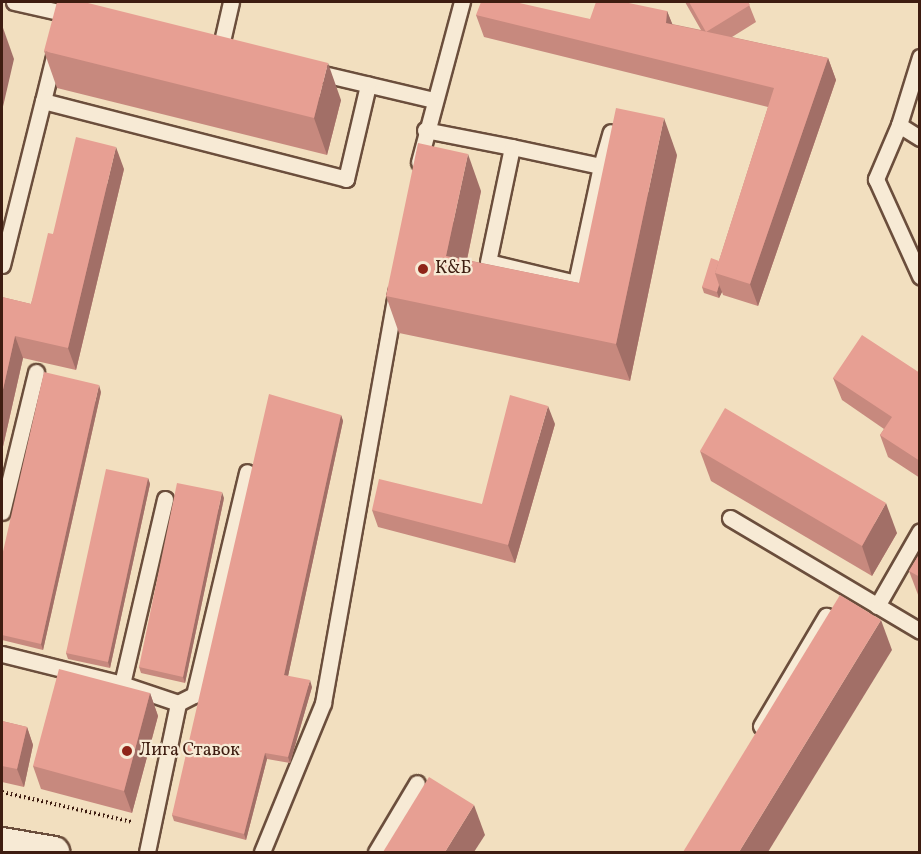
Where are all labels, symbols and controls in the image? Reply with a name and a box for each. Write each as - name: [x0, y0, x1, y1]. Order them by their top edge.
- place label: К&Б: [435, 258, 472, 280]
- marker: К&Б: [416, 262, 430, 276]
- place label: Лига Ставок: [139, 740, 240, 762]
- marker: Лига Ставок: [120, 744, 134, 758]

